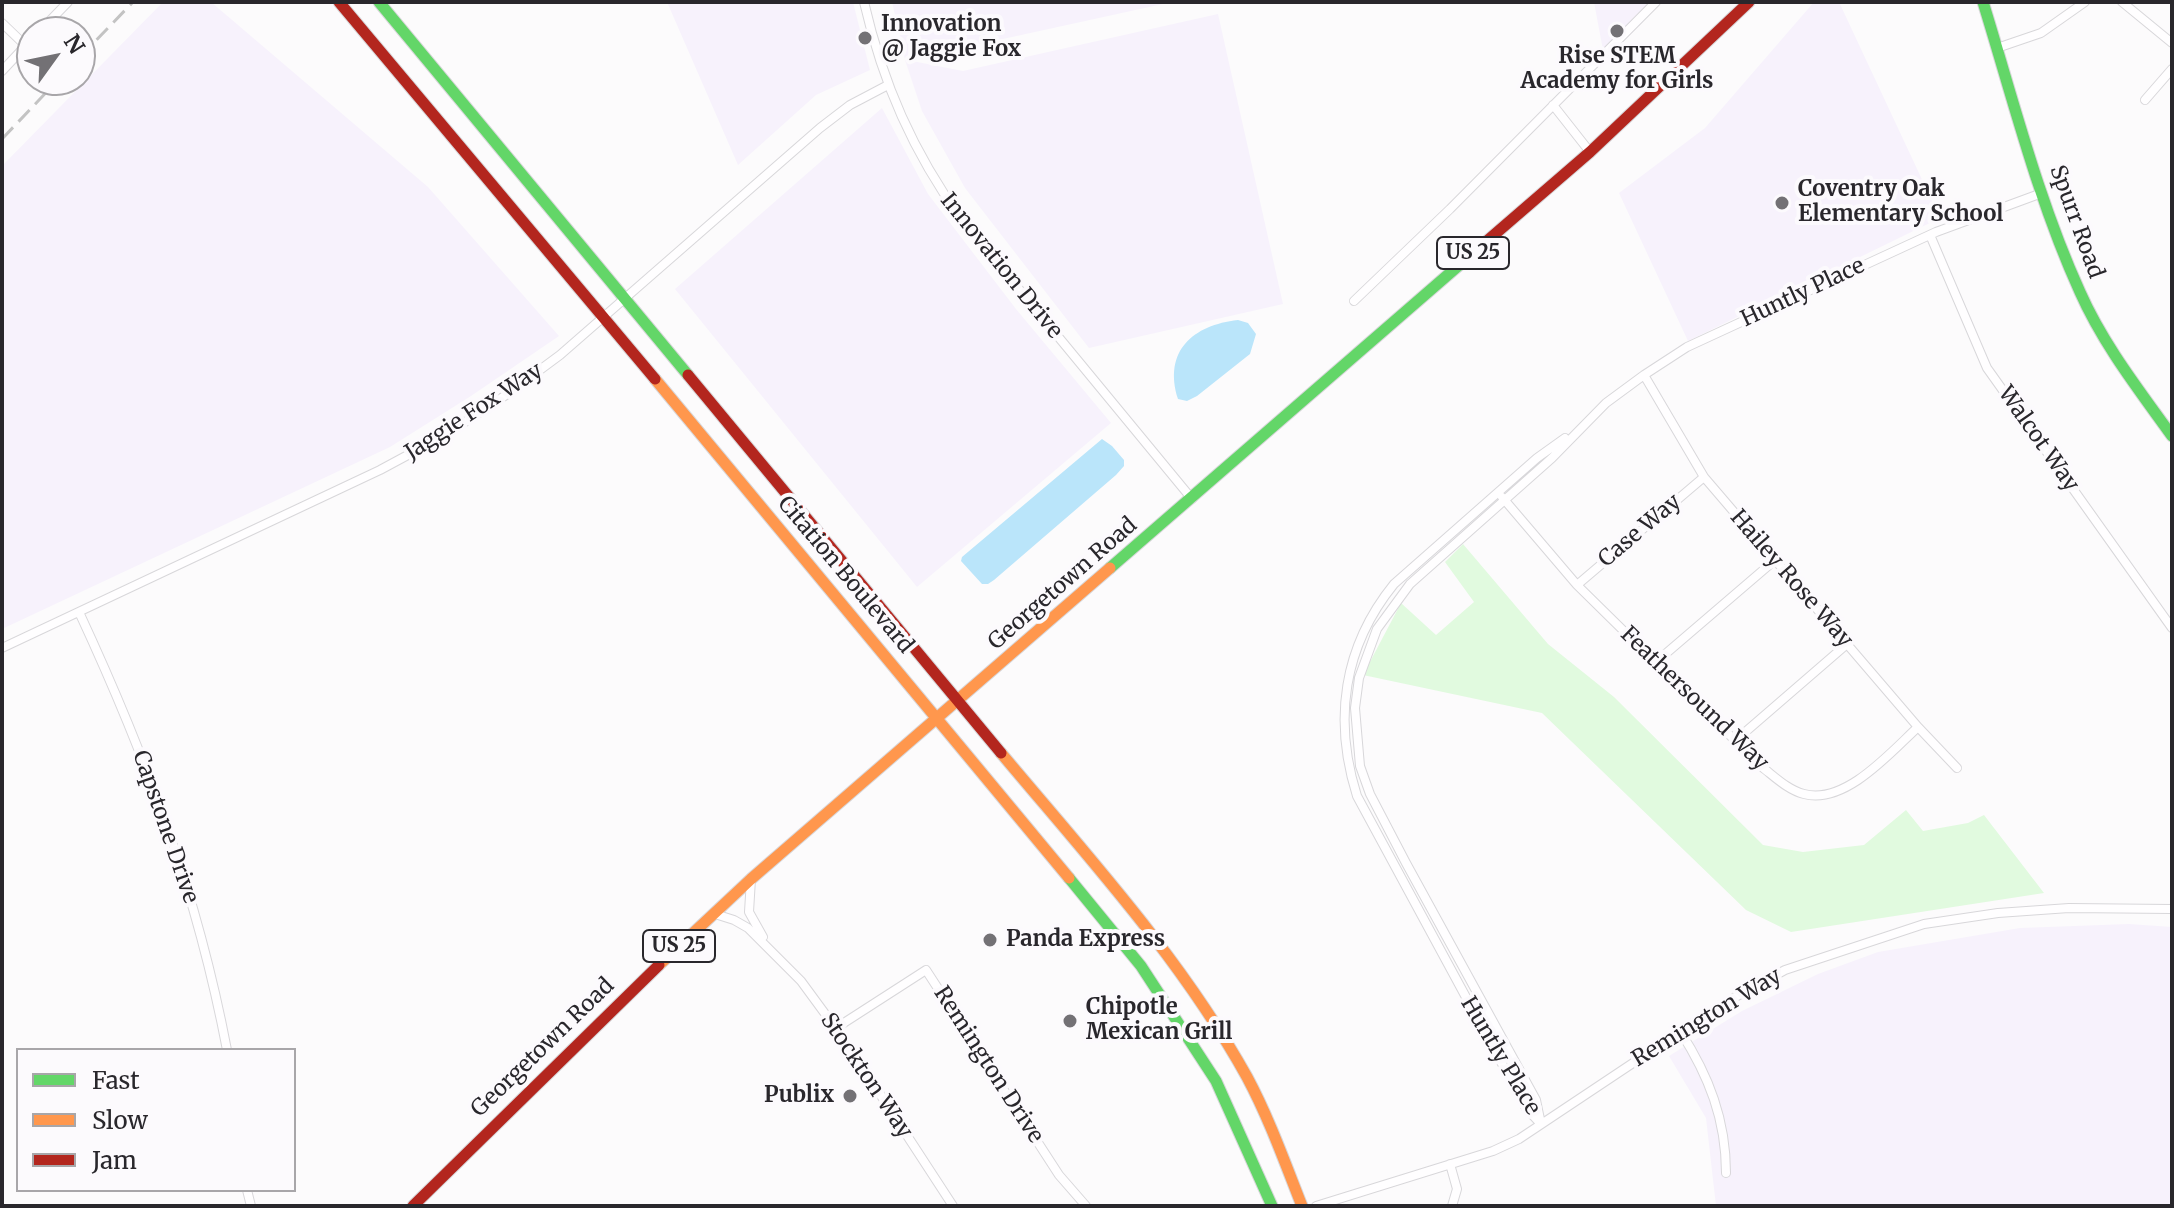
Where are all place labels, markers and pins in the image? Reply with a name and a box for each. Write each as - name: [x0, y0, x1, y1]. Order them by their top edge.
- place label: Innovation @ Jaggie Fox: [881, 12, 1021, 64]
- marker: Rise STEM Academy for Girls: [1608, 22, 1626, 40]
- marker: Innovation @ Jaggie Fox: [856, 29, 874, 47]
- place label: Rise STEM Academy for Girls: [1521, 44, 1713, 96]
- place label: Coventry Oak Elementary School: [1798, 177, 2003, 228]
- marker: Coventry Oak Elementary School: [1773, 194, 1791, 212]
- place label: Panda Express: [1006, 927, 1165, 953]
- marker: Panda Express: [981, 931, 999, 949]
- place label: Chipotle Mexican Grill: [1086, 995, 1232, 1046]
- marker: Chipotle Mexican Grill: [1061, 1012, 1079, 1030]
- place label: Publix: [764, 1083, 834, 1109]
- marker: Publix: [841, 1087, 859, 1105]

